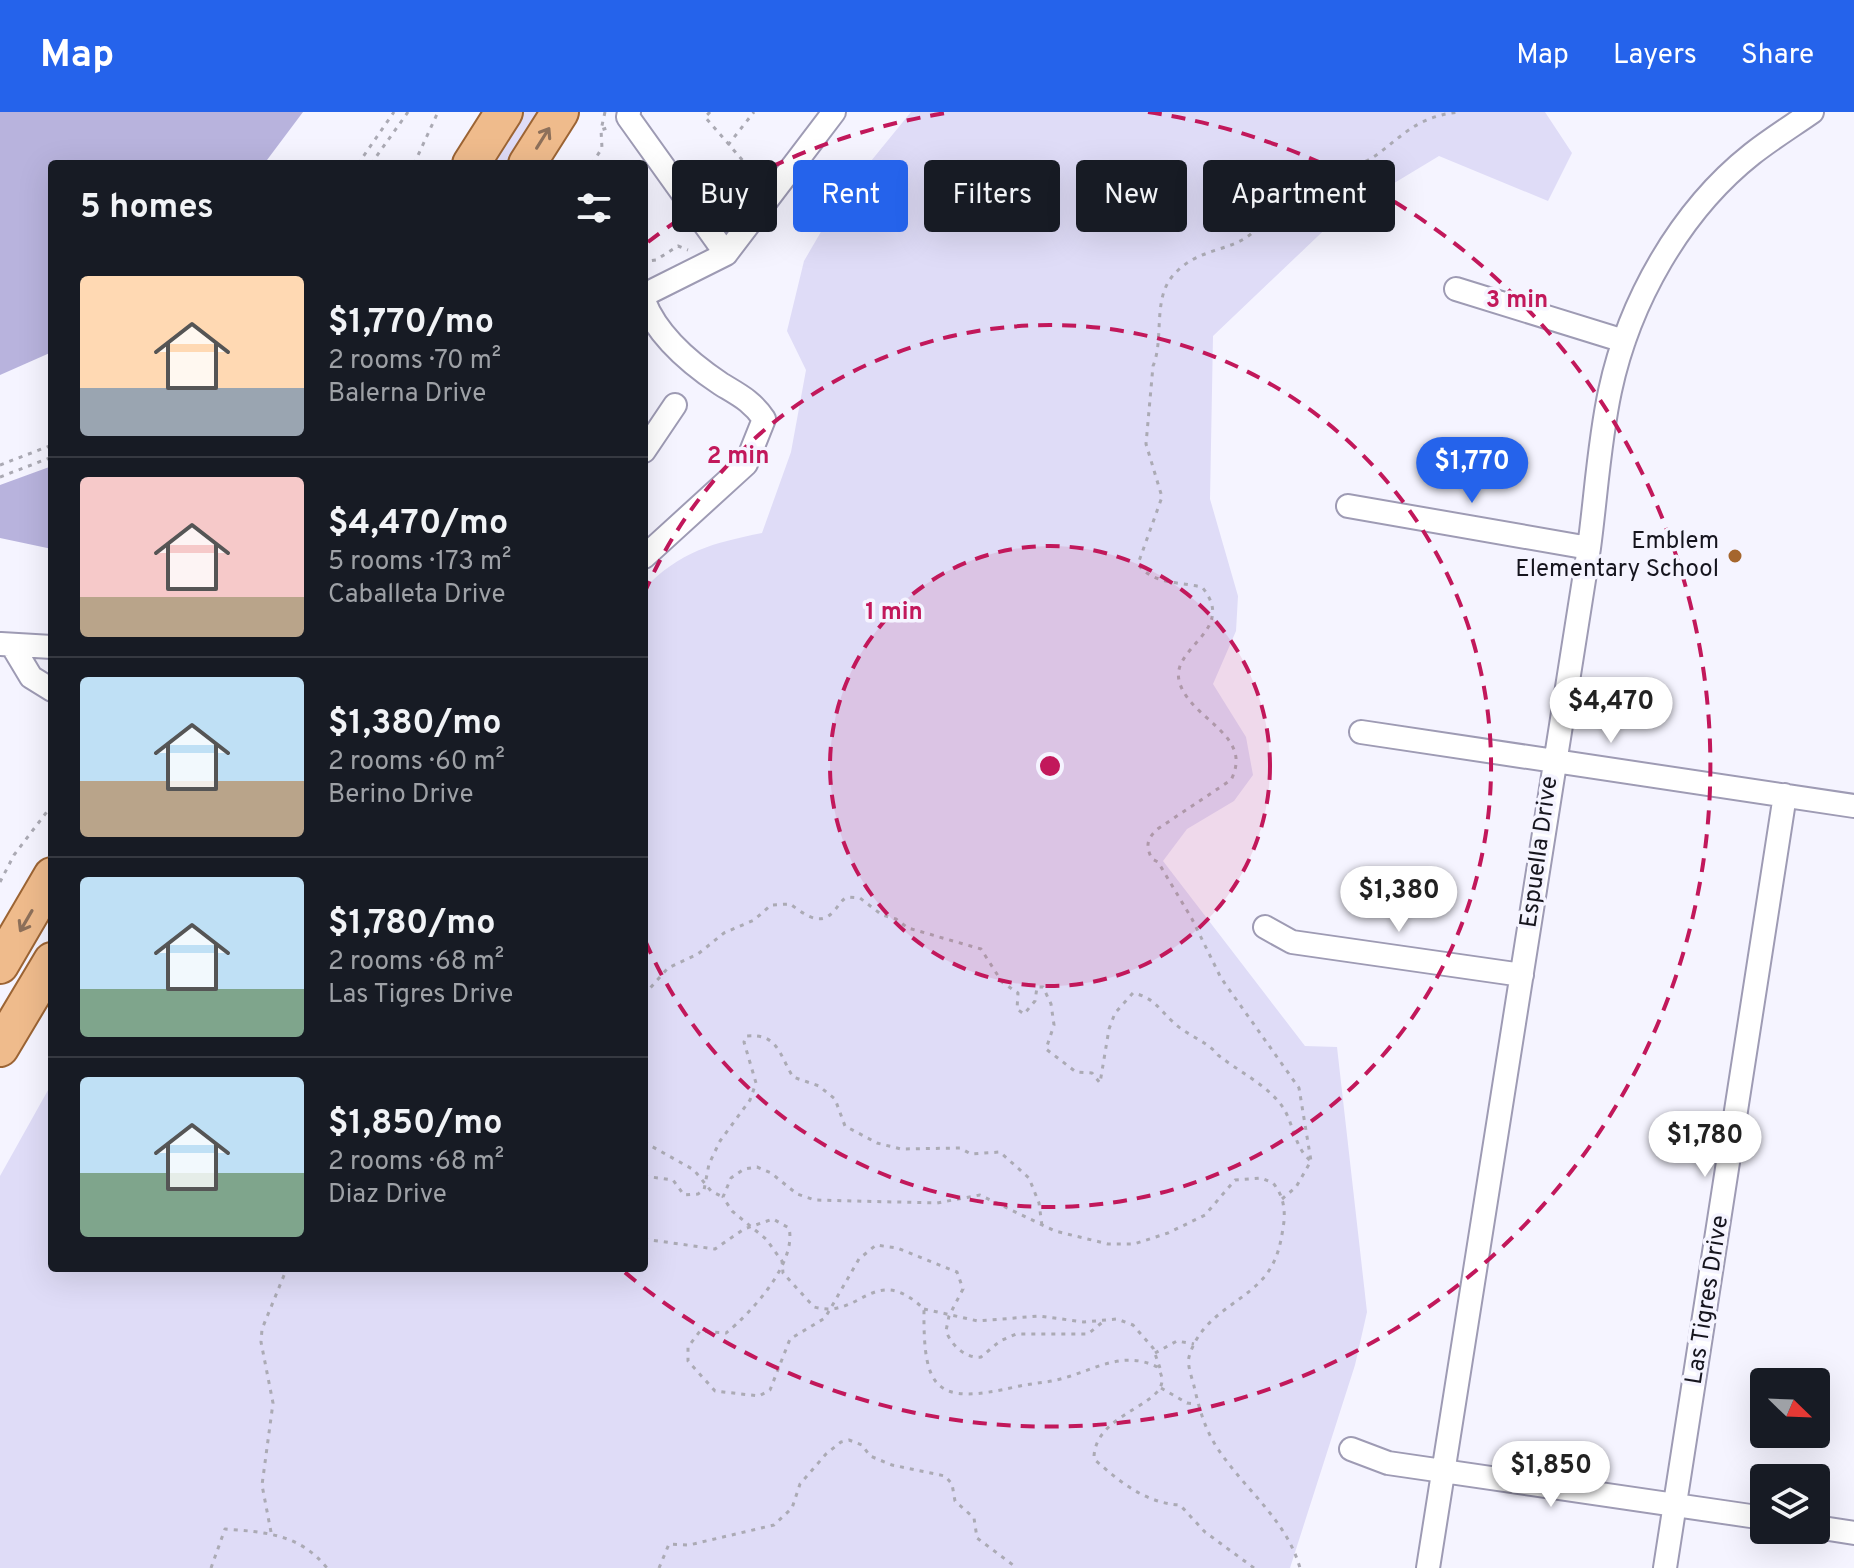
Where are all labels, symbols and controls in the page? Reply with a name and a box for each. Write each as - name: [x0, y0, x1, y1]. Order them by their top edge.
- text: Map: [40, 32, 114, 81]
- text: Map: [1516, 38, 1569, 74]
- text: Layers: [1613, 38, 1697, 74]
- text: Share: [1741, 38, 1814, 74]
- one-way arrow: [536, 127, 552, 150]
- chip: Buy: [672, 160, 777, 232]
- chip: Rent: [793, 160, 908, 232]
- chip: Filters: [924, 160, 1060, 232]
- chip: New: [1076, 160, 1187, 232]
- chip: Apartment: [1203, 160, 1395, 232]
- icon: filters: [572, 186, 616, 230]
- text: 5 homes: [80, 187, 214, 230]
- text: 3 min: [1486, 286, 1548, 316]
- text: $1,770/mo: [328, 302, 494, 345]
- icon: home: [144, 308, 240, 404]
- text: 2 rooms · 70 m²: [328, 345, 501, 378]
- text: Balerna Drive: [328, 378, 486, 411]
- pin: $1,770: [1407, 437, 1537, 505]
- text: 2 min: [707, 442, 769, 472]
- text: $1,770: [1434, 446, 1510, 479]
- text: $4,470/mo: [328, 503, 508, 546]
- icon: home: [144, 509, 240, 605]
- place label: Emblem Elementary School: [1515, 527, 1719, 585]
- text: 5 rooms · 173 m²: [328, 546, 511, 579]
- marker: Emblem Elementary School: [1726, 547, 1744, 565]
- text: Caballeta Drive: [328, 579, 505, 612]
- text: 1 min: [865, 598, 923, 628]
- pin: $4,470: [1546, 677, 1676, 745]
- text: $4,470: [1568, 686, 1654, 719]
- text: $1,380/mo: [328, 703, 502, 746]
- icon: home: [144, 709, 240, 805]
- text: 2 rooms · 60 m²: [328, 746, 505, 779]
- centre of rings: [1036, 752, 1064, 780]
- street label: Espuella Drive: [1515, 774, 1565, 930]
- text: Berino Drive: [328, 779, 473, 812]
- pin: $1,380: [1334, 866, 1464, 934]
- text: $1,380: [1358, 875, 1440, 908]
- text: $1,780/mo: [328, 903, 496, 946]
- one-way arrow: [18, 909, 34, 932]
- icon: home: [144, 909, 240, 1005]
- text: 2 rooms · 68 m²: [328, 946, 504, 979]
- text: Las Tigres Drive: [328, 979, 513, 1012]
- text: $1,850/mo: [328, 1103, 502, 1146]
- icon: home: [144, 1109, 240, 1205]
- pin: $1,780: [1640, 1111, 1770, 1179]
- text: $1,780: [1667, 1120, 1743, 1153]
- text: 2 rooms · 68 m²: [328, 1146, 504, 1179]
- text: Diaz Drive: [328, 1179, 447, 1212]
- street label: Las Tigres Drive: [1680, 1213, 1736, 1387]
- north arrow: [1750, 1368, 1830, 1448]
- map controls: [1750, 1368, 1830, 1544]
- pin: $1,850: [1486, 1441, 1616, 1509]
- text: $1,850: [1510, 1450, 1592, 1483]
- button: layers: [1750, 1464, 1830, 1544]

